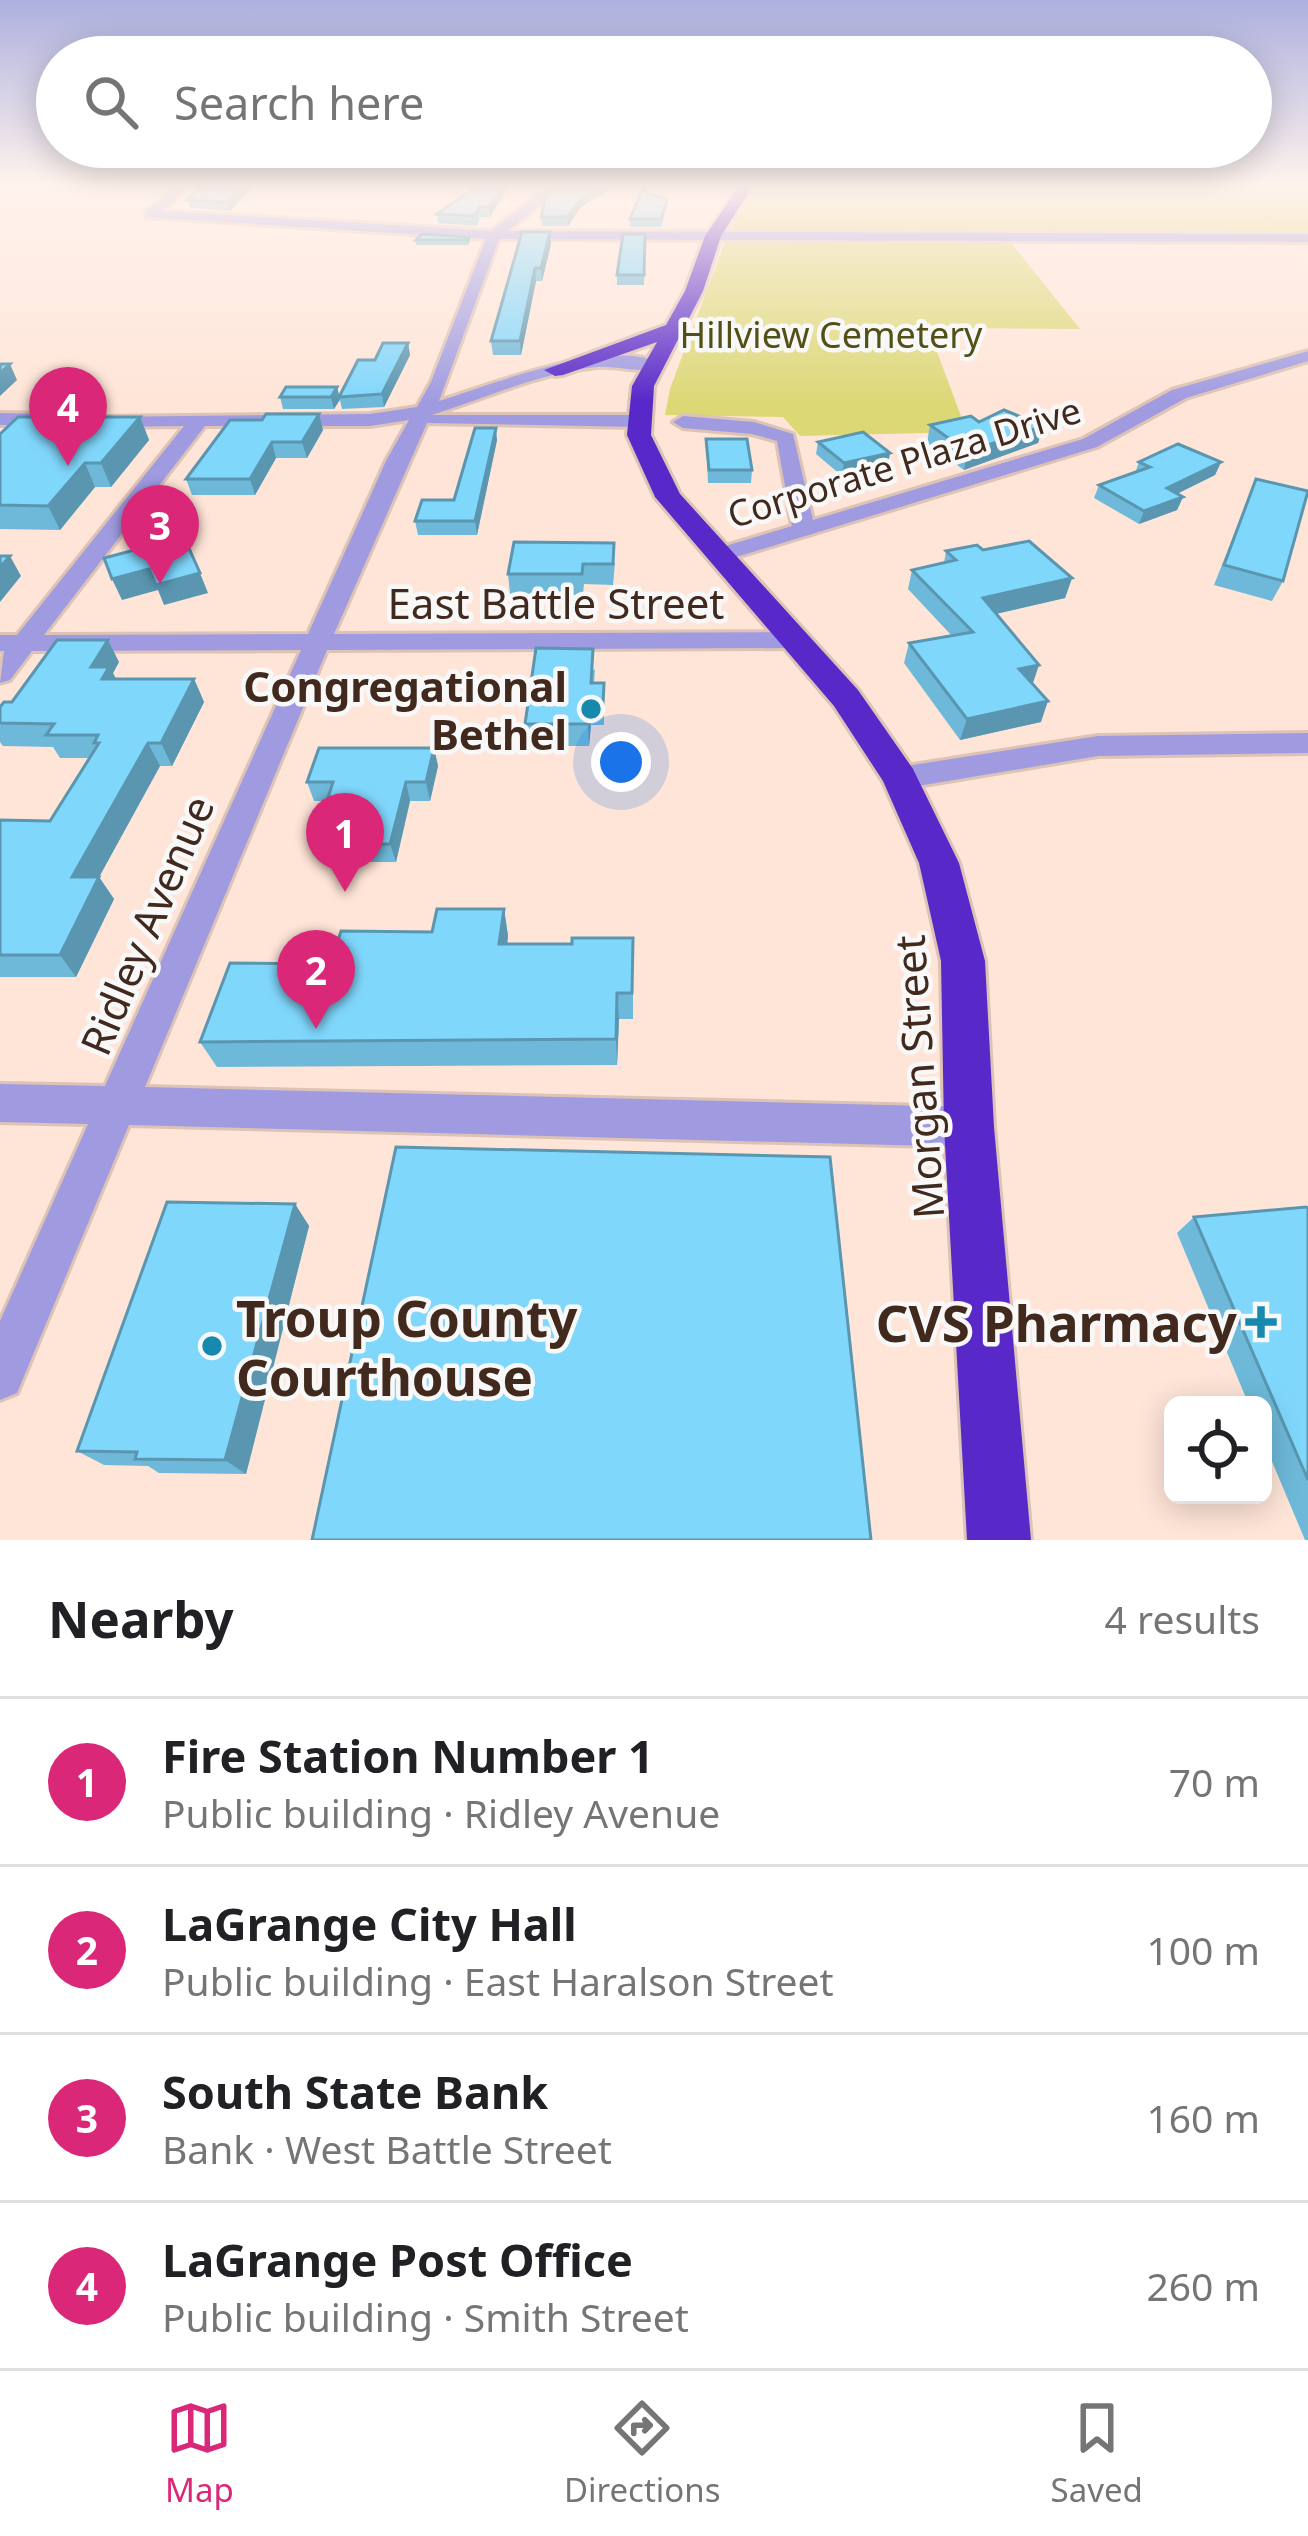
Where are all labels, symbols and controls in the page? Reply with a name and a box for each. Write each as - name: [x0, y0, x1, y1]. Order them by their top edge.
- search box: [36, 36, 1272, 168]
- icon: search: [78, 69, 144, 135]
- text: Search here: [174, 72, 424, 133]
- park label: Hillview Cemetery: [680, 310, 983, 359]
- pin: 4: [29, 367, 107, 466]
- street label: Corporate Plaza Drive: [721, 385, 1087, 539]
- pin: 3: [121, 485, 199, 584]
- street label: East Battle Street: [387, 574, 725, 631]
- place label: Congregational Bethel: [243, 657, 567, 762]
- marker: Congregational Bethel: [578, 696, 604, 722]
- your location: [591, 732, 651, 792]
- street label: Ridley Avenue: [66, 787, 226, 1063]
- pin: 1: [306, 793, 384, 892]
- pin: 2: [277, 930, 355, 1029]
- street label: Morgan Street: [880, 933, 956, 1221]
- place label: Troup County Courthouse: [236, 1282, 578, 1411]
- place label: CVS Pharmacy: [876, 1287, 1238, 1357]
- marker: CVS Pharmacy: [1248, 1309, 1274, 1335]
- marker: Troup County Courthouse: [199, 1333, 225, 1359]
- map controls: [1164, 1396, 1272, 1504]
- button: locate: [1164, 1396, 1272, 1504]
- text: Nearby: [48, 1583, 234, 1653]
- text: 4 results: [1105, 1592, 1260, 1645]
- text: Fire Station Number 1: [162, 1725, 654, 1786]
- text: 1: [76, 1755, 98, 1808]
- text: 70 m: [1169, 1755, 1260, 1808]
- text: Public building · Ridley Avenue: [162, 1786, 720, 1839]
- text: LaGrange City Hall: [162, 1893, 577, 1954]
- text: 2: [76, 1923, 98, 1976]
- text: 100 m: [1146, 1923, 1260, 1976]
- text: Public building · East Haralson Street: [162, 1954, 834, 2007]
- text: South State Bank: [162, 2061, 548, 2122]
- text: 3: [76, 2091, 98, 2144]
- text: 160 m: [1146, 2091, 1260, 2144]
- text: Bank · West Battle Street: [162, 2122, 612, 2175]
- text: LaGrange Post Office: [162, 2229, 633, 2290]
- text: 4: [76, 2259, 98, 2312]
- text: 260 m: [1146, 2259, 1260, 2312]
- text: Public building · Smith Street: [162, 2290, 689, 2343]
- tab: Map: [165, 2395, 234, 2512]
- tab: Directions: [564, 2395, 721, 2512]
- tab: Saved: [1051, 2395, 1143, 2512]

